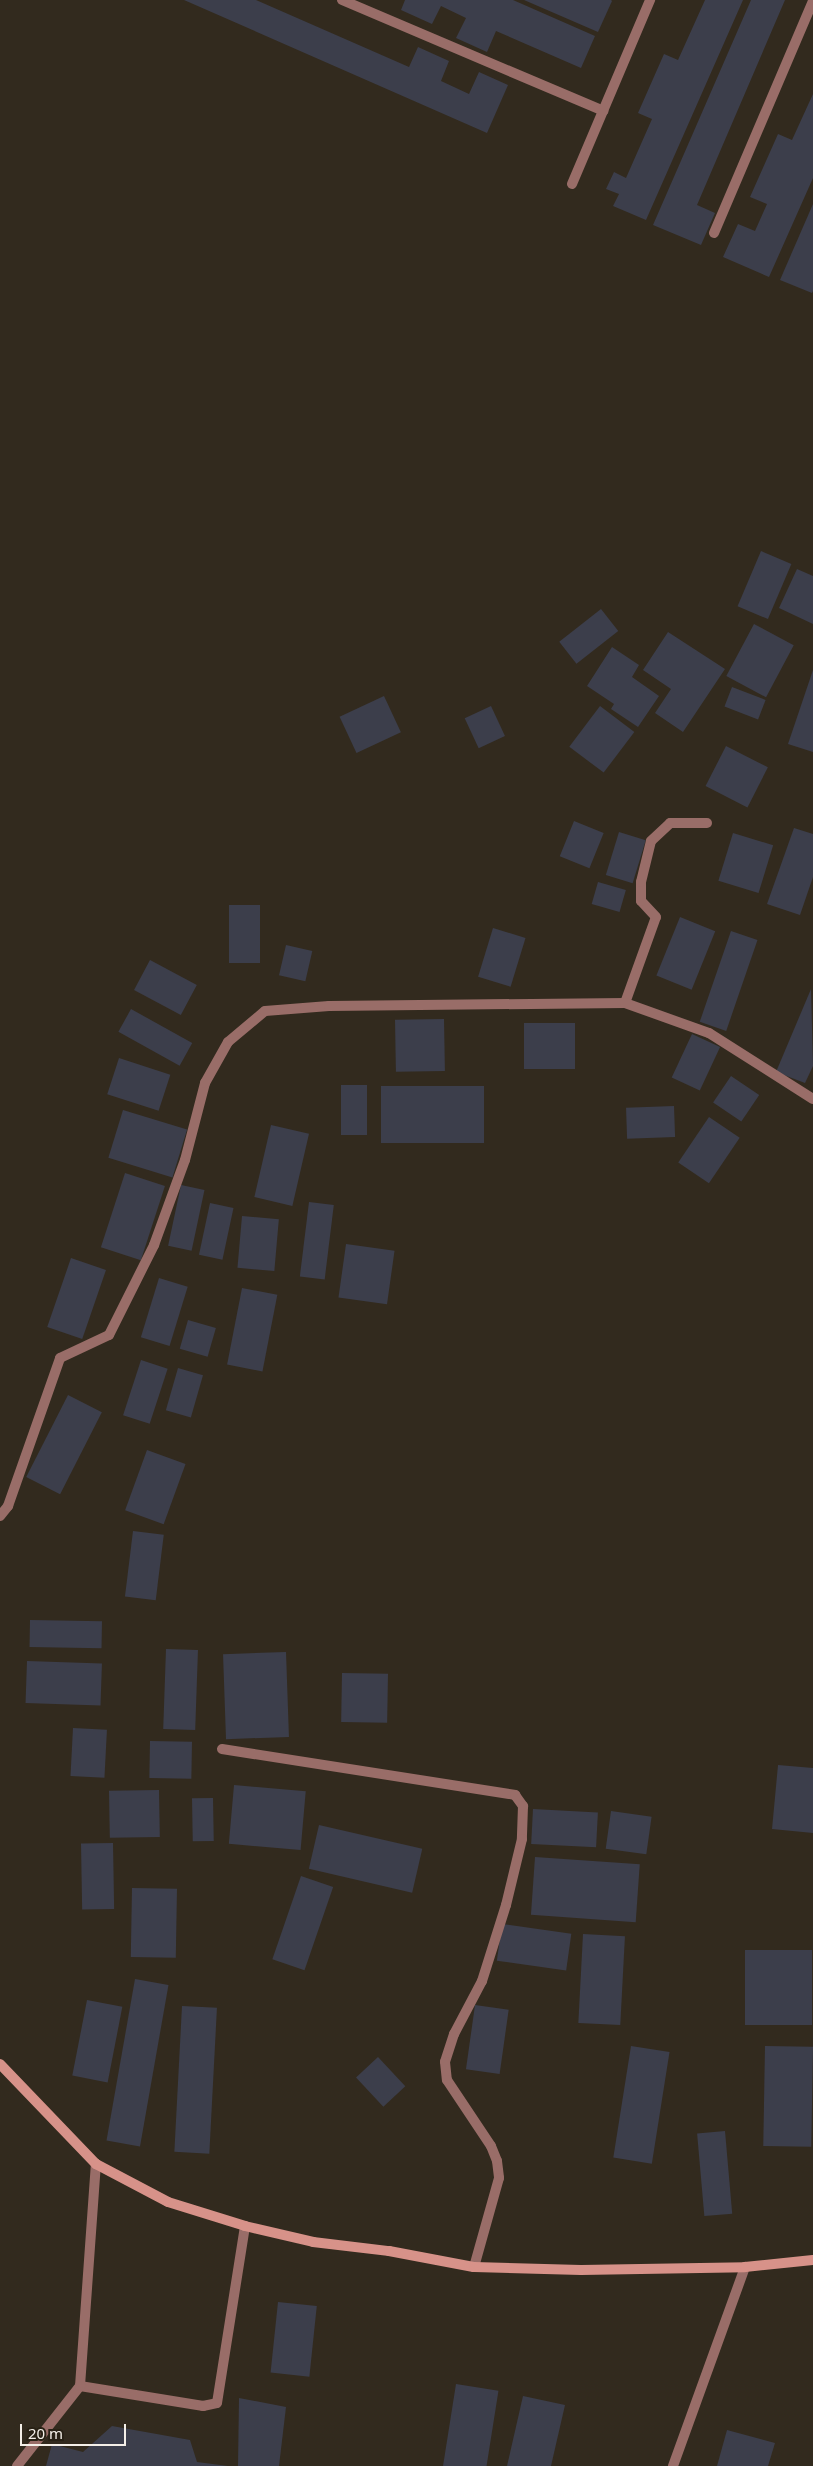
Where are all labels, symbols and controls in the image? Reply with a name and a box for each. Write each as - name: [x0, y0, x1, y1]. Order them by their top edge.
- scale bar: [22, 2414, 129, 2446]
- text: 20 m: [28, 2423, 63, 2443]

